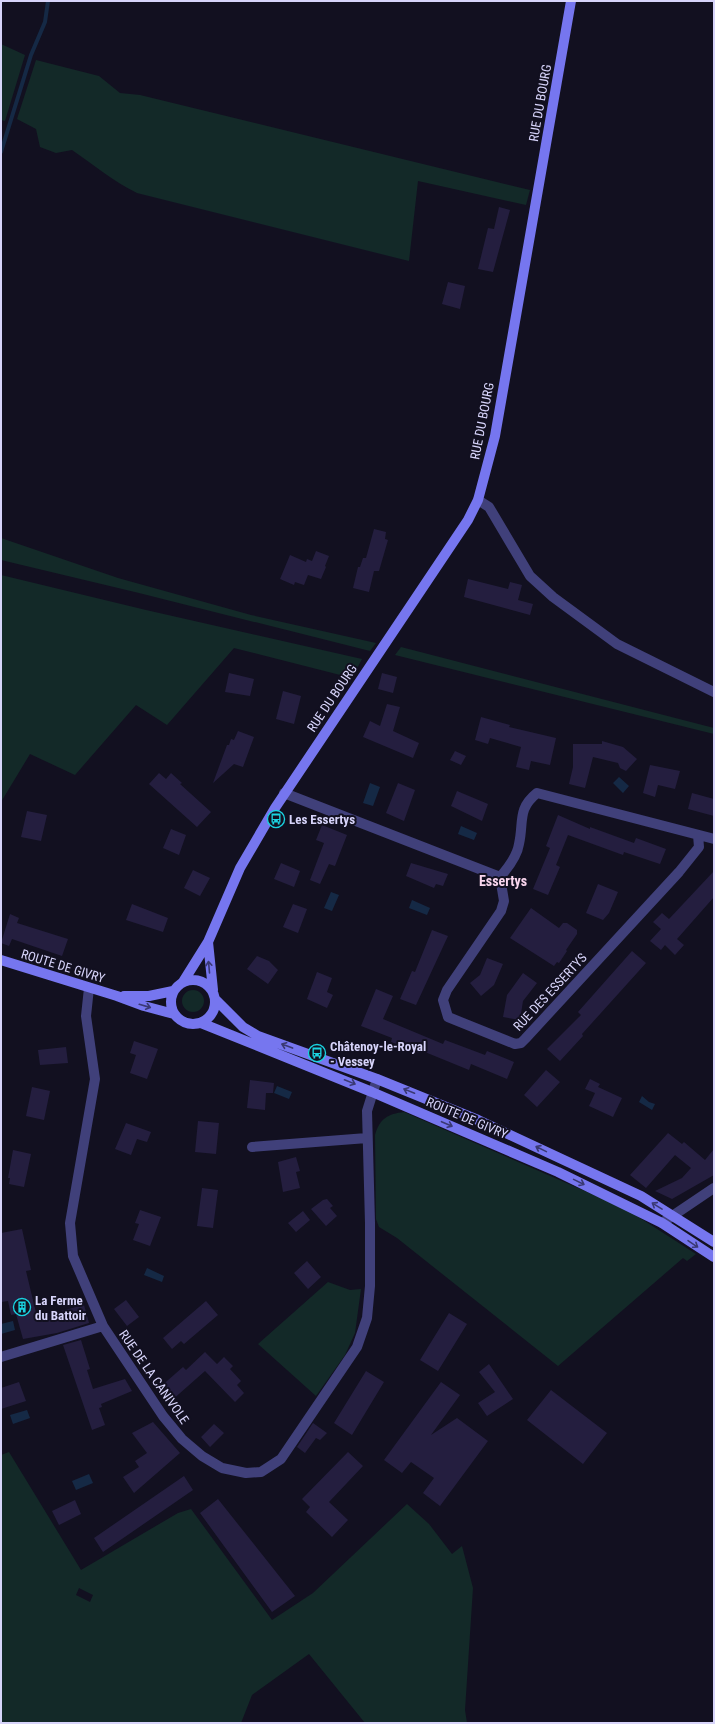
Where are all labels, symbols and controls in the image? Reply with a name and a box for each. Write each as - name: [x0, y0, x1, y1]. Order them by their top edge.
- street label: RUE DU BOURG: [526, 63, 554, 143]
- street label: RUE DU BOURG: [467, 381, 497, 461]
- street label: RUE DU BOURG: [304, 661, 360, 735]
- bus stop icon: Les Essertys: [266, 809, 286, 829]
- place label: Les Essertys: [289, 812, 355, 827]
- district label: Essertys: [479, 873, 527, 889]
- street label: ROUTE DE GIVRY: [19, 946, 107, 986]
- street label: RUE DES ESSERTYS: [510, 950, 590, 1034]
- one-way arrow: [206, 960, 213, 973]
- one-way arrow: [139, 1003, 152, 1010]
- place label: Châtenoy-le-Royal - Vessey: [330, 1039, 426, 1069]
- one-way arrow: [281, 1042, 293, 1050]
- bus stop icon: Châtenoy-le-Royal - Vessey: [307, 1043, 327, 1063]
- one-way arrow: [343, 1079, 355, 1087]
- one-way arrow: [403, 1087, 415, 1095]
- street label: ROUTE DE GIVRY: [424, 1094, 510, 1142]
- one-way arrow: [440, 1121, 452, 1128]
- one-way arrow: [535, 1145, 547, 1152]
- one-way arrow: [572, 1179, 584, 1186]
- one-way arrow: [652, 1202, 663, 1210]
- one-way arrow: [687, 1240, 699, 1248]
- place label: La Ferme du Battoir: [35, 1293, 87, 1323]
- building icon: La Ferme du Battoir: [12, 1297, 32, 1317]
- street label: RUE DE LA CANIVOLE: [116, 1327, 192, 1427]

